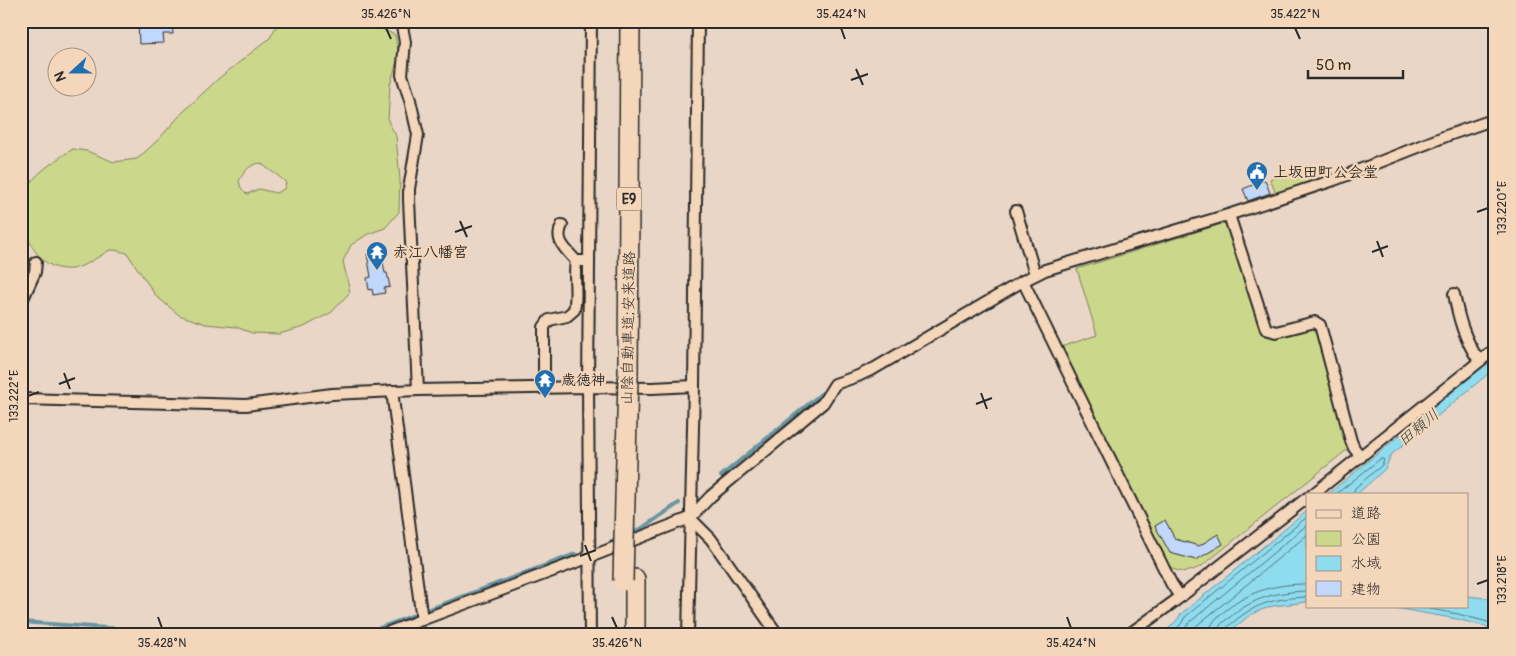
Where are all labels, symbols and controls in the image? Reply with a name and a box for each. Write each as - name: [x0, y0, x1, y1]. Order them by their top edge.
- text: 35.426°N: [361, 7, 411, 22]
- text: 35.424°N: [816, 7, 866, 22]
- text: 35.422°N: [1270, 7, 1320, 22]
- north arrow: [48, 48, 98, 98]
- scale bar: [1308, 48, 1404, 80]
- text: 50 m: [1316, 56, 1351, 75]
- text: N: [51, 69, 70, 84]
- public building icon: 上坂田町公会堂: [1245, 160, 1269, 191]
- place label: 上坂田町公会堂: [1273, 163, 1378, 182]
- text: 133.220°E: [1495, 181, 1510, 235]
- road number: E9: [616, 188, 642, 210]
- temple icon: 赤江八幡宮: [365, 240, 389, 271]
- place label: 赤江八幡宮: [393, 243, 468, 262]
- street label: 山陰自動車道;安来道路: [618, 251, 639, 405]
- temple icon: 歳徳神: [533, 368, 557, 399]
- text: 133.222°E: [7, 370, 22, 422]
- place label: 歳徳神: [561, 371, 606, 390]
- water label: 田頼川: [1394, 405, 1443, 451]
- legend: [1306, 493, 1468, 608]
- text: 道路: [1351, 504, 1381, 523]
- text: 公園: [1351, 530, 1381, 549]
- text: 水域: [1351, 554, 1381, 573]
- text: 133.218°E: [1495, 555, 1510, 605]
- text: 建物: [1351, 580, 1381, 599]
- text: 35.428°N: [138, 636, 186, 651]
- text: 35.426°N: [592, 636, 642, 651]
- text: 35.424°N: [1046, 636, 1096, 651]

